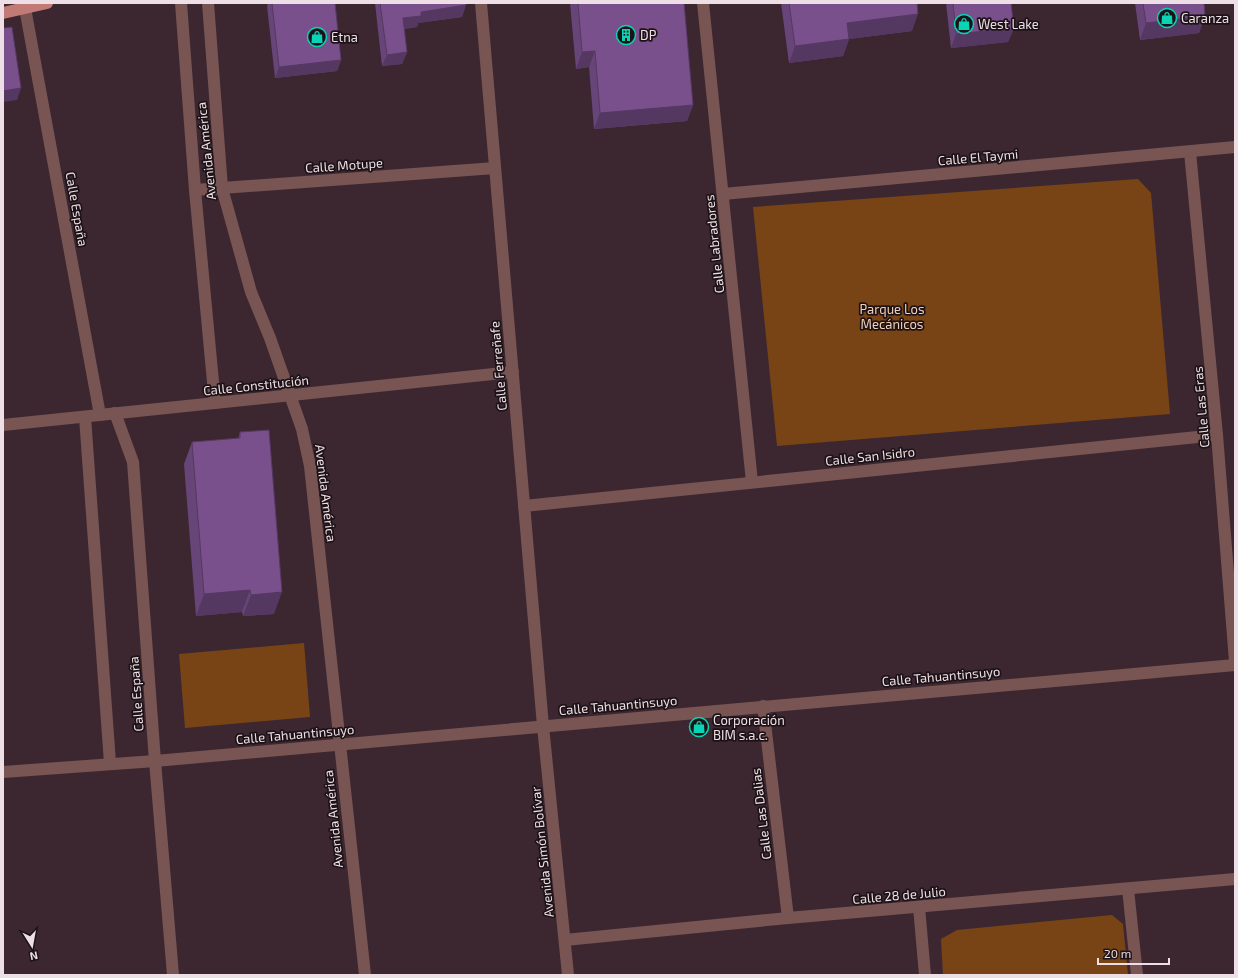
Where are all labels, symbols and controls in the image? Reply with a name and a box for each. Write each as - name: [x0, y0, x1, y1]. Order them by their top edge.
- shop icon: Caranza: [1156, 7, 1178, 29]
- place label: Caranza: [1181, 10, 1229, 26]
- shop icon: West Lake: [953, 13, 975, 35]
- place label: West Lake: [978, 16, 1039, 32]
- building icon: DP: [615, 24, 637, 46]
- shop icon: Etna: [306, 26, 328, 48]
- place label: DP: [640, 27, 657, 43]
- place label: Etna: [331, 29, 358, 45]
- street label: Avenida América: [193, 101, 219, 201]
- street label: Calle El Taymi: [937, 146, 1019, 168]
- street label: Calle Motupe: [305, 154, 383, 176]
- street label: Calle España: [63, 170, 91, 248]
- street label: Calle Labradores: [701, 194, 727, 294]
- park label: Parque Los Mecánicos: [859, 301, 925, 332]
- street label: Calle Ferreñafe: [486, 321, 510, 411]
- street label: Calle Las Eras: [1189, 366, 1213, 448]
- street label: Calle Constitución: [202, 371, 310, 399]
- street label: Avenida América: [312, 443, 340, 543]
- street label: Calle San Isidro: [824, 443, 916, 469]
- street label: Calle España: [125, 656, 147, 732]
- street label: Calle Tahuantinsuyo: [881, 663, 1001, 689]
- street label: Calle Tahuantinsuyo: [558, 692, 678, 718]
- place label: Corporación BIM s.a.c.: [713, 712, 785, 743]
- shop icon: Corporación BIM s.a.c.: [688, 716, 710, 738]
- street label: Calle Tahuantinsuyo: [235, 721, 355, 747]
- street label: Calle Las Dalias: [747, 767, 775, 861]
- street label: Avenida América: [320, 769, 346, 869]
- street label: Avenida Simón Bolívar: [527, 786, 557, 918]
- street label: Calle 28 de Julio: [852, 883, 946, 907]
- north arrow: [12, 926, 52, 966]
- scale bar: [1098, 940, 1169, 966]
- text: 20 m: [1104, 946, 1131, 960]
- text: N: [29, 949, 39, 963]

